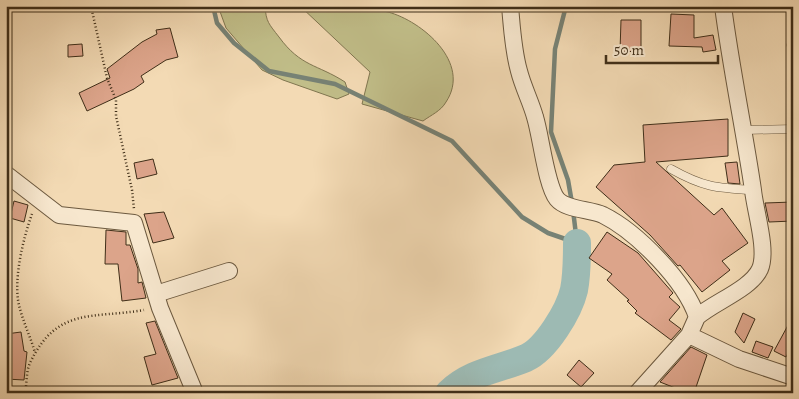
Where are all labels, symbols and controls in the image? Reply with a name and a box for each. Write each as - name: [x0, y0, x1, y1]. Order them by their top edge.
- scale bar: [606, 32, 719, 64]
- text: 50 m: [614, 40, 644, 60]

